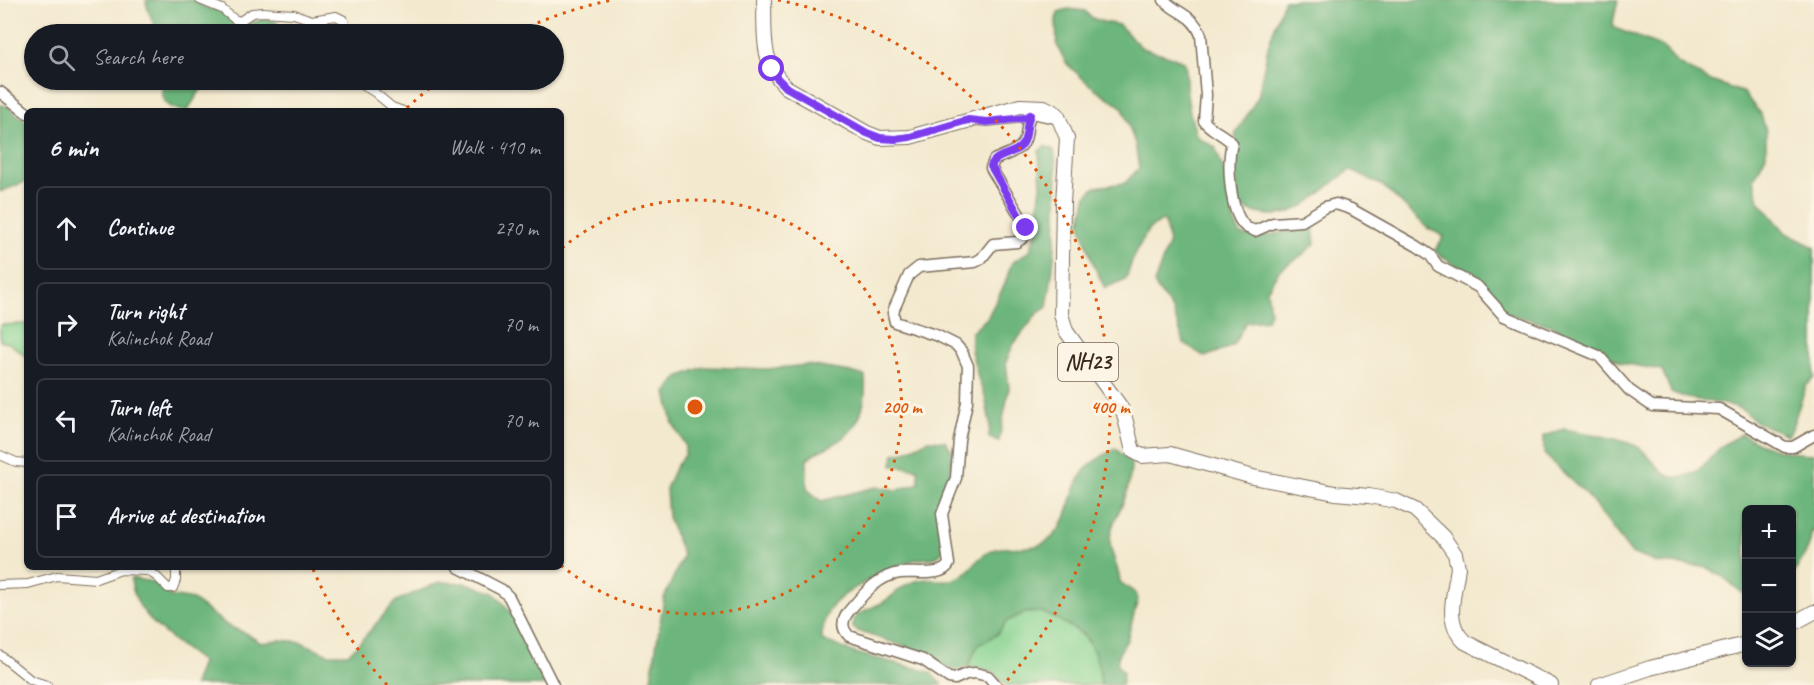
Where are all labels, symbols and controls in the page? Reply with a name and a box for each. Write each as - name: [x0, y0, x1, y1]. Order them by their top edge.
- search box: [24, 24, 564, 90]
- icon: search: [45, 41, 78, 74]
- text: Search here: [93, 43, 183, 71]
- route start: [758, 55, 784, 81]
- text: 6 min: [48, 131, 98, 164]
- text: Walk · 410 m: [450, 135, 540, 160]
- icon: ahead: [50, 212, 83, 245]
- text: Continue: [107, 214, 173, 242]
- route end: [1012, 214, 1038, 240]
- text: 270 m: [495, 216, 538, 241]
- text: Turn right: [107, 298, 184, 326]
- icon: right: [50, 308, 83, 341]
- text: 70 m: [504, 312, 538, 337]
- text: Kalinchok Road: [107, 326, 210, 351]
- road number: NH23: [1058, 343, 1118, 381]
- text: Turn left: [107, 394, 171, 422]
- text: 200 m: [883, 396, 923, 418]
- text: 400 m: [1091, 396, 1131, 418]
- centre of rings: [685, 397, 705, 417]
- icon: left: [50, 404, 83, 437]
- text: 70 m: [504, 408, 538, 433]
- text: Kalinchok Road: [107, 422, 210, 447]
- icon: arrive: [50, 500, 83, 533]
- text: Arrive at destination: [107, 502, 264, 530]
- map controls: [1742, 505, 1796, 667]
- button: +: [1742, 505, 1796, 559]
- button: −: [1742, 559, 1796, 613]
- button: layers: [1742, 613, 1796, 667]

